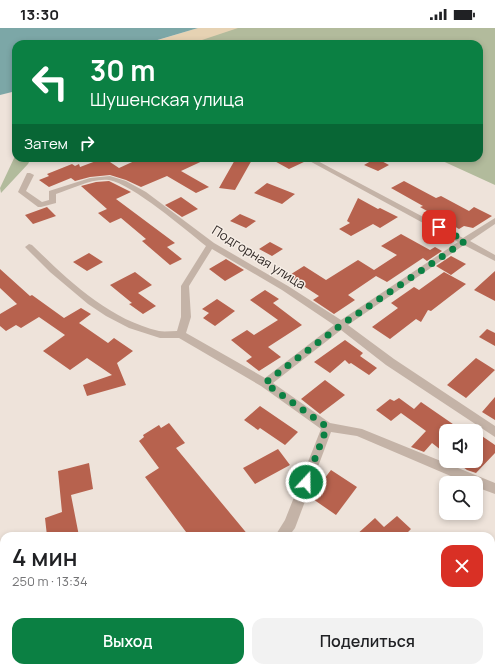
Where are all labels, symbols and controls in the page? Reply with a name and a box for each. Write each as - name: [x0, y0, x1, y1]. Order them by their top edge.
- text: 13:30: [20, 4, 59, 25]
- text: 30 m: [90, 51, 155, 89]
- icon: left: [24, 56, 76, 108]
- text: Шушенская улица: [90, 87, 244, 111]
- icon: right: [76, 132, 98, 154]
- text: Затем: [24, 133, 68, 154]
- pin: [422, 210, 456, 244]
- icon: arrive: [428, 216, 450, 238]
- street label: Подгорная улица: [209, 221, 309, 293]
- map controls: [439, 424, 483, 520]
- button: sound: [439, 424, 483, 468]
- position arrow: [285, 461, 327, 503]
- button: search: [439, 476, 483, 520]
- text: 4 мин: [12, 540, 77, 573]
- button: close: [441, 545, 483, 587]
- text: 250 m · 13:34: [12, 572, 88, 590]
- button: Выход: [12, 618, 244, 664]
- button: Поделиться: [252, 618, 483, 664]

